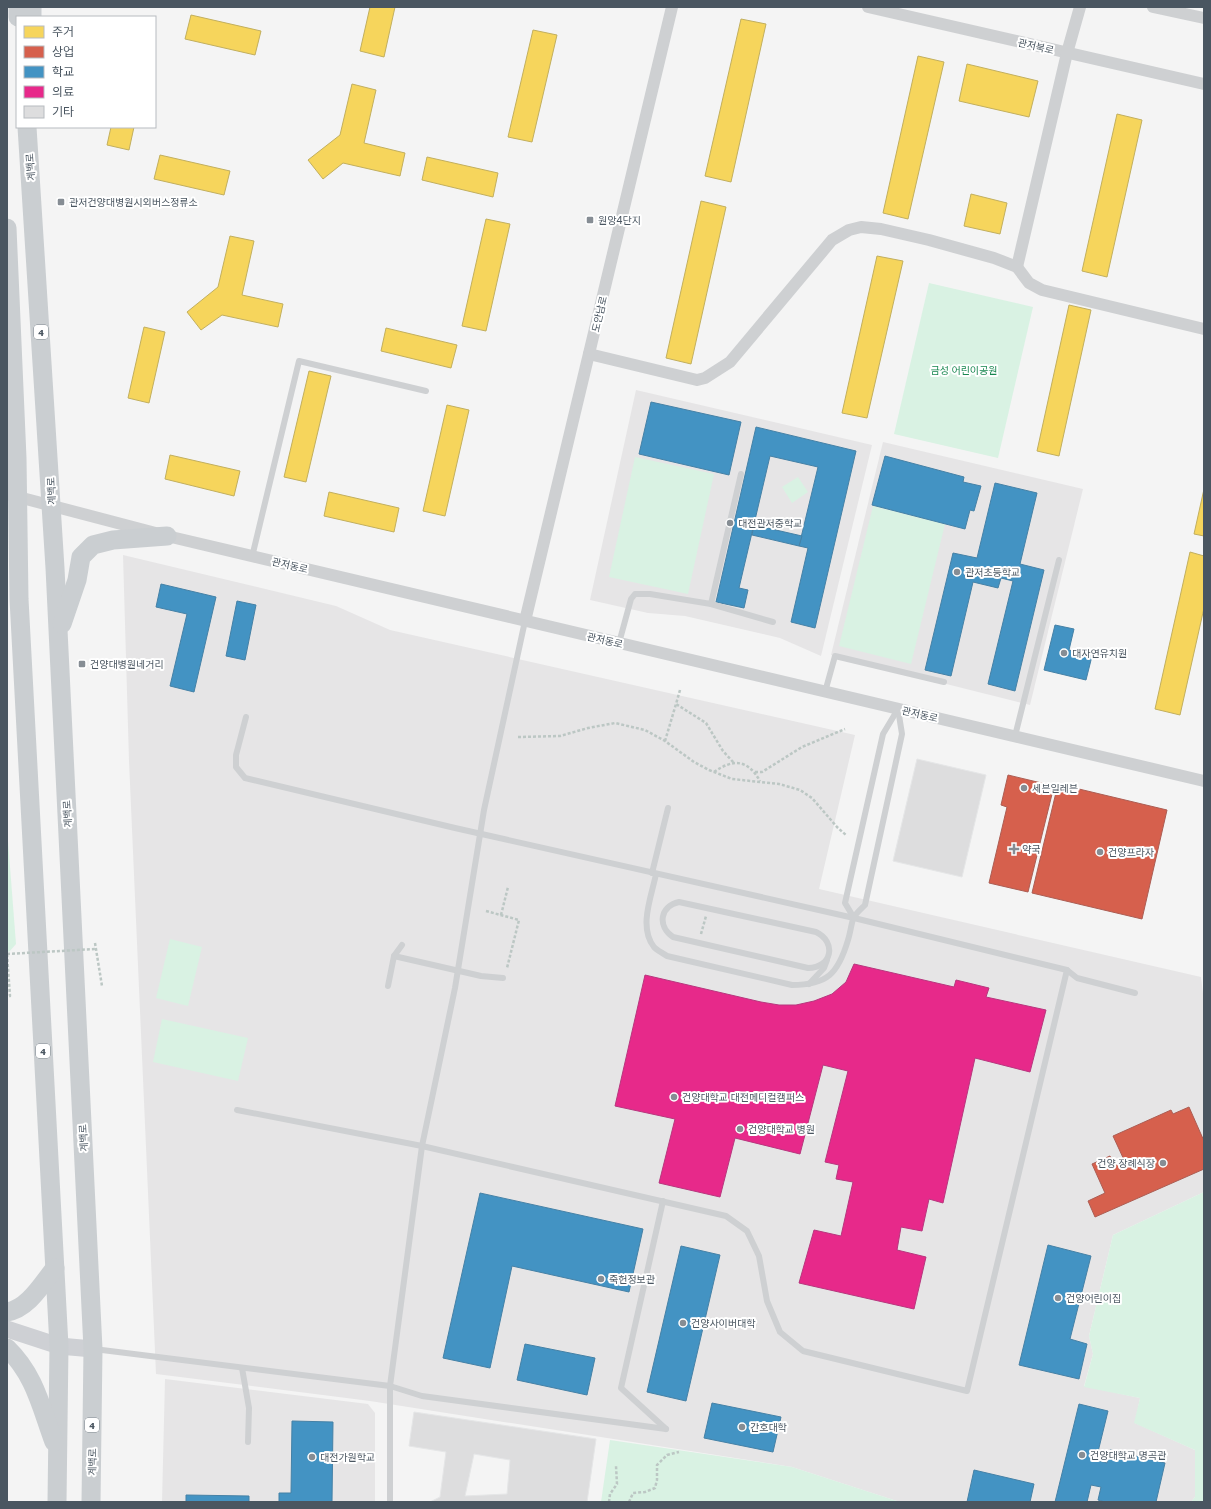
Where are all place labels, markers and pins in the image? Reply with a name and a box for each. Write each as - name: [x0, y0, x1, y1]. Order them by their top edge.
- place label: 관저건양대병원시외버스정류소: [69, 196, 198, 208]
- marker: 관저건양대병원시외버스정류소: [56, 197, 66, 207]
- place label: 원앙4단지: [598, 214, 641, 226]
- marker: 원앙4단지: [585, 215, 595, 225]
- place label: 대전관저중학교: [738, 517, 802, 529]
- marker: 대전관저중학교: [725, 518, 735, 528]
- place label: 관저초등학교: [965, 566, 1020, 578]
- marker: 관저초등학교: [952, 567, 962, 577]
- place label: 대자연유치원: [1072, 647, 1127, 659]
- marker: 대자연유치원: [1059, 648, 1069, 658]
- place label: 건양대병원네거리: [90, 658, 164, 670]
- marker: 건양대병원네거리: [77, 659, 87, 669]
- place label: 세븐일레븐: [1032, 782, 1078, 794]
- marker: 세븐일레븐: [1019, 783, 1029, 793]
- place label: 약국: [1022, 843, 1040, 855]
- marker: 약국: [1009, 844, 1019, 854]
- place label: 건양프라자: [1108, 846, 1155, 858]
- marker: 건양프라자: [1095, 847, 1105, 857]
- place label: 건양대학교 대전메디컬캠퍼스: [682, 1091, 804, 1103]
- marker: 건양대학교 대전메디컬캠퍼스: [669, 1092, 679, 1102]
- place label: 건양대학교 병원: [748, 1123, 815, 1135]
- marker: 건양대학교 병원: [735, 1124, 745, 1134]
- place label: 건양 장례식장: [1097, 1157, 1155, 1169]
- marker: 건양 장례식장: [1158, 1158, 1168, 1168]
- place label: 죽헌정보관: [609, 1273, 656, 1285]
- marker: 죽헌정보관: [596, 1274, 606, 1284]
- place label: 건양어린이집: [1066, 1292, 1121, 1304]
- marker: 건양어린이집: [1053, 1293, 1063, 1303]
- place label: 건양사이버대학: [691, 1317, 756, 1329]
- marker: 건양사이버대학: [678, 1318, 688, 1328]
- place label: 간호대학: [750, 1421, 788, 1433]
- marker: 간호대학: [737, 1422, 747, 1432]
- place label: 건양대학교 명곡관: [1090, 1449, 1167, 1461]
- marker: 건양대학교 명곡관: [1077, 1450, 1087, 1460]
- place label: 대전가원학교: [320, 1451, 375, 1463]
- marker: 대전가원학교: [307, 1452, 317, 1462]

